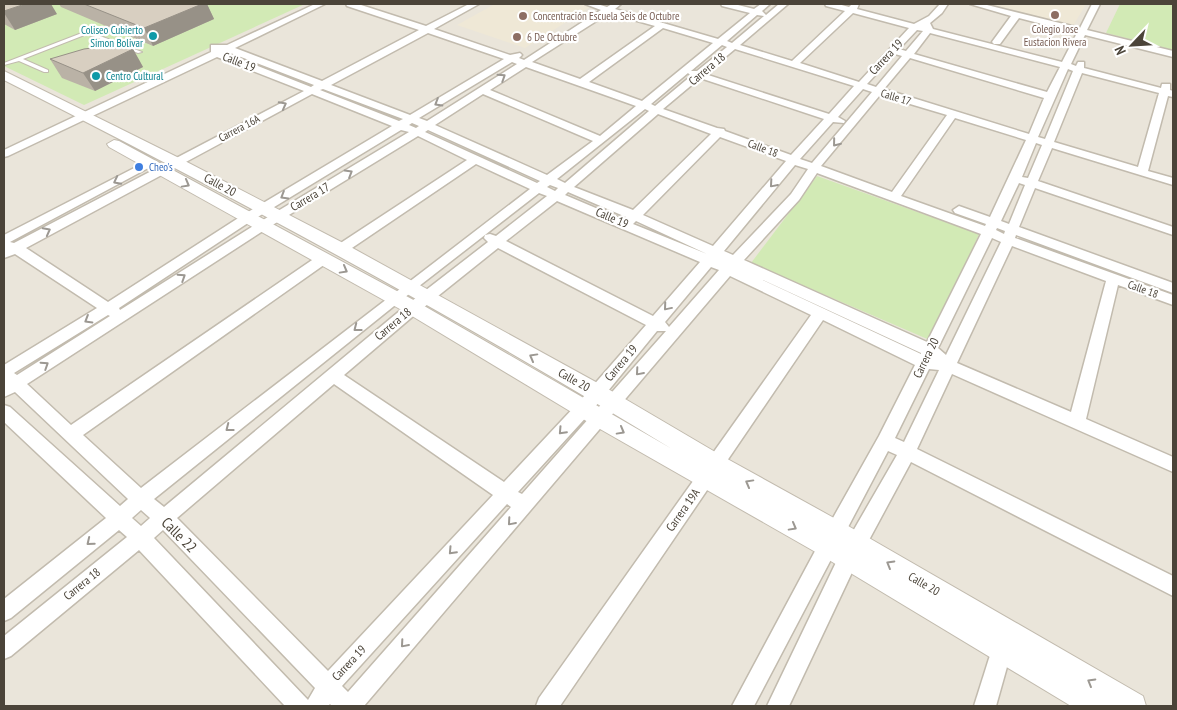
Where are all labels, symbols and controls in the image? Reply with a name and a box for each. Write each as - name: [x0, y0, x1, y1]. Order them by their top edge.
- place label: Concentración Escuela Seis de Octubre: [533, 9, 680, 23]
- marker: Colegio Jose Eustacion Rivera: [1049, 9, 1061, 21]
- marker: Concentración Escuela Seis de Octubre: [517, 10, 529, 22]
- north arrow: [1107, 20, 1157, 70]
- place label: Colegio Jose Eustacion Rivera: [1024, 22, 1086, 49]
- place label: Coliseo Cubierto Simon Bolivar: [81, 23, 143, 50]
- marker: Coliseo Cubierto Simon Bolivar: [147, 30, 159, 42]
- place label: 6 De Octubre: [527, 30, 577, 44]
- marker: 6 De Octubre: [511, 31, 523, 43]
- street label: Carrera 19: [865, 36, 906, 78]
- text: N: [1110, 43, 1130, 58]
- street label: Calle 19: [221, 48, 258, 75]
- street label: Carrera 18: [685, 49, 728, 88]
- place label: Centro Cultural: [106, 69, 164, 83]
- marker: Centro Cultural: [90, 70, 102, 82]
- one-way arrow: [497, 74, 506, 84]
- street label: Calle 17: [879, 86, 913, 108]
- one-way arrow: [435, 96, 444, 106]
- one-way arrow: [278, 101, 287, 111]
- street label: Carrera 16A: [216, 111, 263, 145]
- street label: Calle 18: [746, 136, 780, 160]
- one-way arrow: [832, 137, 841, 146]
- place label: Cheo's: [149, 160, 173, 174]
- marker: Cheo's: [133, 161, 145, 173]
- one-way arrow: [344, 169, 353, 179]
- street label: Calle 20: [202, 170, 239, 199]
- one-way arrow: [113, 175, 122, 185]
- one-way arrow: [181, 178, 190, 188]
- one-way arrow: [770, 178, 779, 187]
- street label: Carrera 17: [287, 179, 332, 214]
- one-way arrow: [281, 189, 290, 199]
- street label: Calle 19: [594, 204, 631, 231]
- one-way arrow: [41, 227, 50, 237]
- one-way arrow: [339, 264, 348, 274]
- one-way arrow: [176, 274, 185, 283]
- street label: Calle 18: [1126, 277, 1160, 301]
- one-way arrow: [664, 302, 673, 311]
- street label: Carrera 18: [371, 304, 414, 343]
- one-way arrow: [85, 314, 94, 324]
- one-way arrow: [353, 322, 363, 331]
- street label: Carrera 20: [909, 335, 942, 380]
- street label: Carrera 19: [601, 341, 640, 384]
- one-way arrow: [530, 353, 539, 363]
- one-way arrow: [39, 361, 48, 371]
- street label: Calle 20: [556, 365, 593, 394]
- one-way arrow: [636, 367, 645, 376]
- one-way arrow: [226, 423, 235, 432]
- one-way arrow: [615, 424, 624, 434]
- one-way arrow: [559, 426, 568, 435]
- one-way arrow: [746, 479, 755, 489]
- street label: Carrera 19A: [662, 485, 703, 534]
- street label: Calle 22: [158, 513, 201, 556]
- one-way arrow: [507, 516, 516, 525]
- one-way arrow: [788, 521, 797, 531]
- one-way arrow: [87, 537, 96, 545]
- one-way arrow: [449, 545, 458, 554]
- one-way arrow: [887, 560, 896, 570]
- street label: Carrera 18: [60, 564, 103, 603]
- street label: Calle 20: [906, 569, 943, 599]
- one-way arrow: [401, 639, 410, 648]
- street label: Carrera 19: [328, 642, 369, 684]
- one-way arrow: [1087, 678, 1096, 688]

